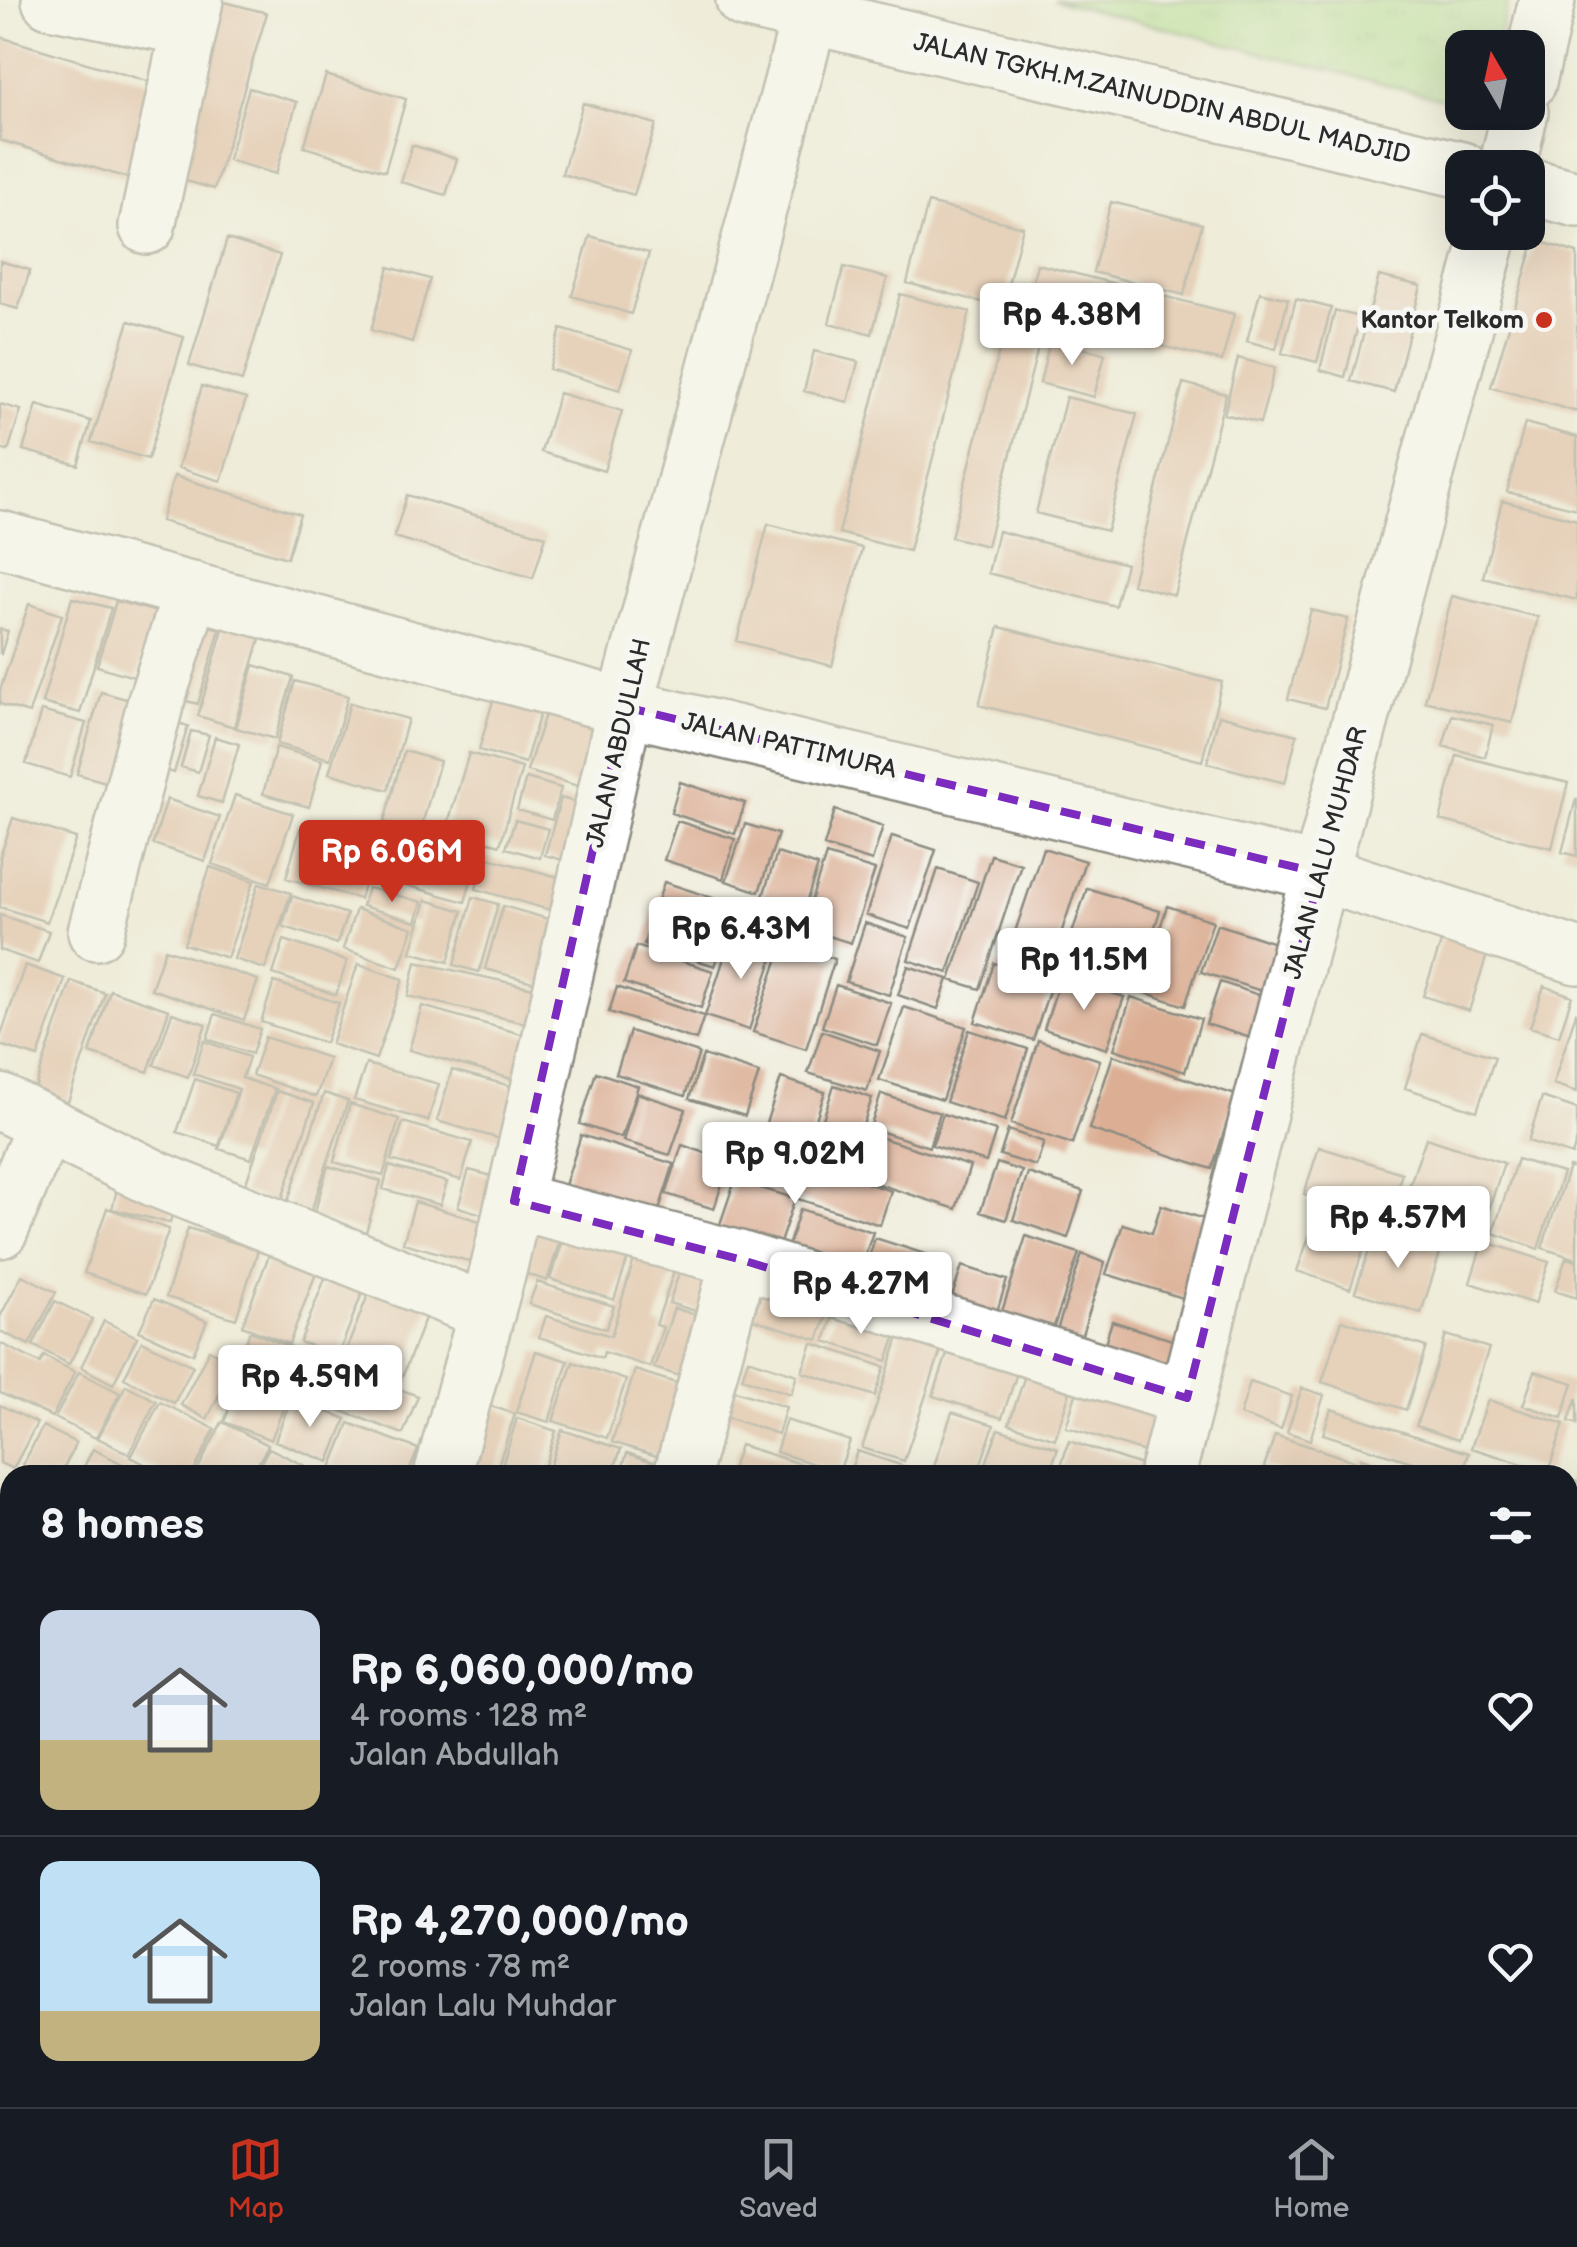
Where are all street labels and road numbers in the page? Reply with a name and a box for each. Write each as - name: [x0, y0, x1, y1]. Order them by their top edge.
- street label: JALAN TGKH.M.ZAINUDDIN ABDUL MADJID: [910, 27, 1414, 171]
- street label: JALAN ABDULLAH: [580, 635, 658, 851]
- street label: JALAN PATTIMURA: [678, 706, 900, 786]
- street label: JALAN LALU MUHDAR: [1277, 723, 1375, 983]

